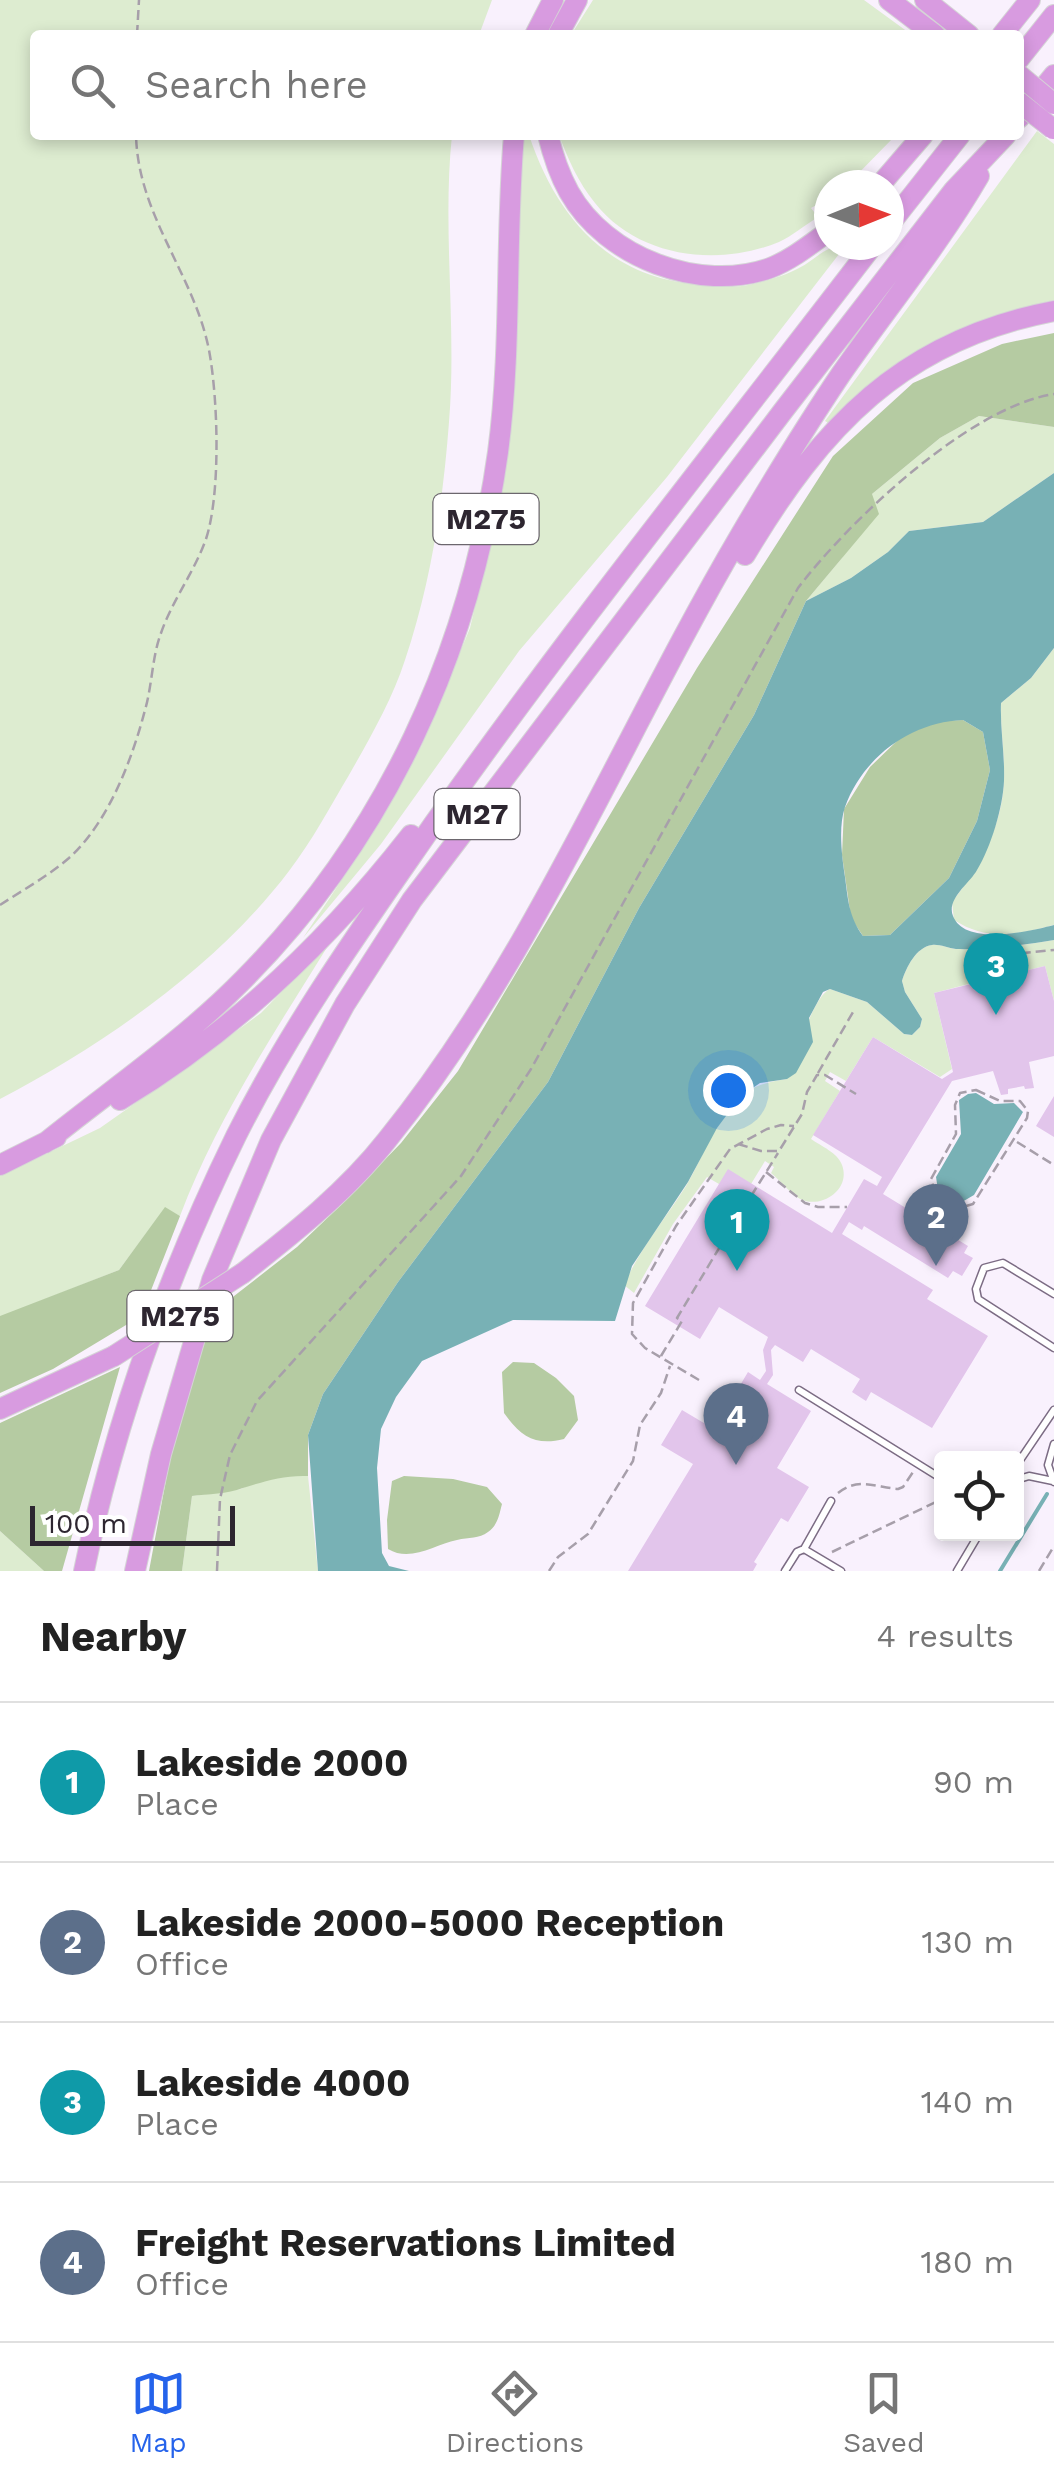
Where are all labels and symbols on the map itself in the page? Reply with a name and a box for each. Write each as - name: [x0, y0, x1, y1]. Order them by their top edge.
- north arrow: [814, 170, 904, 260]
- road number: M275: [434, 494, 538, 544]
- road number: M27: [434, 789, 520, 839]
- pin: 3: [964, 932, 1028, 1015]
- your location: [703, 1065, 754, 1116]
- pin: 2: [904, 1184, 968, 1266]
- pin: 1: [704, 1188, 770, 1271]
- road number: M275: [128, 1291, 232, 1341]
- pin: 4: [704, 1382, 768, 1465]
- scale bar: [30, 1501, 235, 1546]

